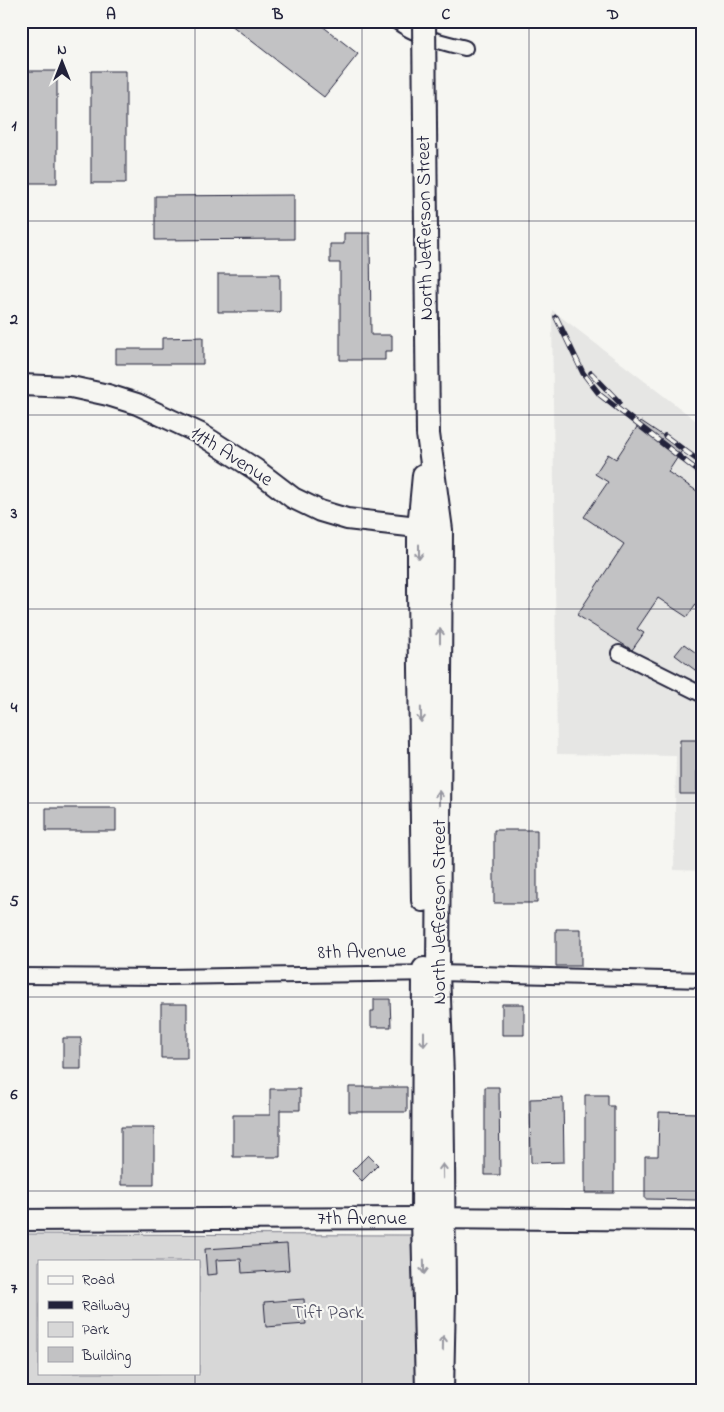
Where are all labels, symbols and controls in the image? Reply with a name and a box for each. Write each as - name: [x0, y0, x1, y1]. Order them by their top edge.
- text: A: [106, 3, 116, 27]
- text: B: [272, 3, 284, 27]
- text: C: [442, 3, 451, 27]
- text: D: [606, 3, 619, 27]
- north arrow: [38, 38, 88, 88]
- text: N: [57, 40, 67, 61]
- text: 1: [11, 114, 17, 138]
- street label: North Jefferson Street: [410, 135, 442, 321]
- text: 2: [9, 308, 18, 332]
- street label: 11th Avenue: [184, 419, 278, 495]
- text: 3: [10, 502, 18, 526]
- one-way arrow: [414, 544, 424, 560]
- one-way arrow: [435, 628, 445, 644]
- text: 4: [10, 696, 18, 720]
- one-way arrow: [416, 706, 426, 722]
- one-way arrow: [434, 791, 444, 807]
- street label: North Jefferson Street: [426, 819, 455, 1005]
- text: 5: [9, 890, 19, 914]
- street label: 8th Avenue: [317, 938, 407, 968]
- one-way arrow: [419, 1031, 428, 1047]
- text: 6: [9, 1083, 18, 1107]
- one-way arrow: [438, 1163, 448, 1179]
- street label: 7th Avenue: [317, 1205, 407, 1234]
- one-way arrow: [419, 1258, 429, 1275]
- legend: [38, 1260, 200, 1374]
- text: Road: [82, 1269, 115, 1291]
- text: 7: [11, 1277, 18, 1301]
- text: Railway: [82, 1295, 130, 1318]
- park label: Tift Park: [292, 1299, 364, 1328]
- text: Park: [82, 1319, 110, 1341]
- one-way arrow: [439, 1335, 448, 1351]
- text: Building: [81, 1345, 131, 1368]

